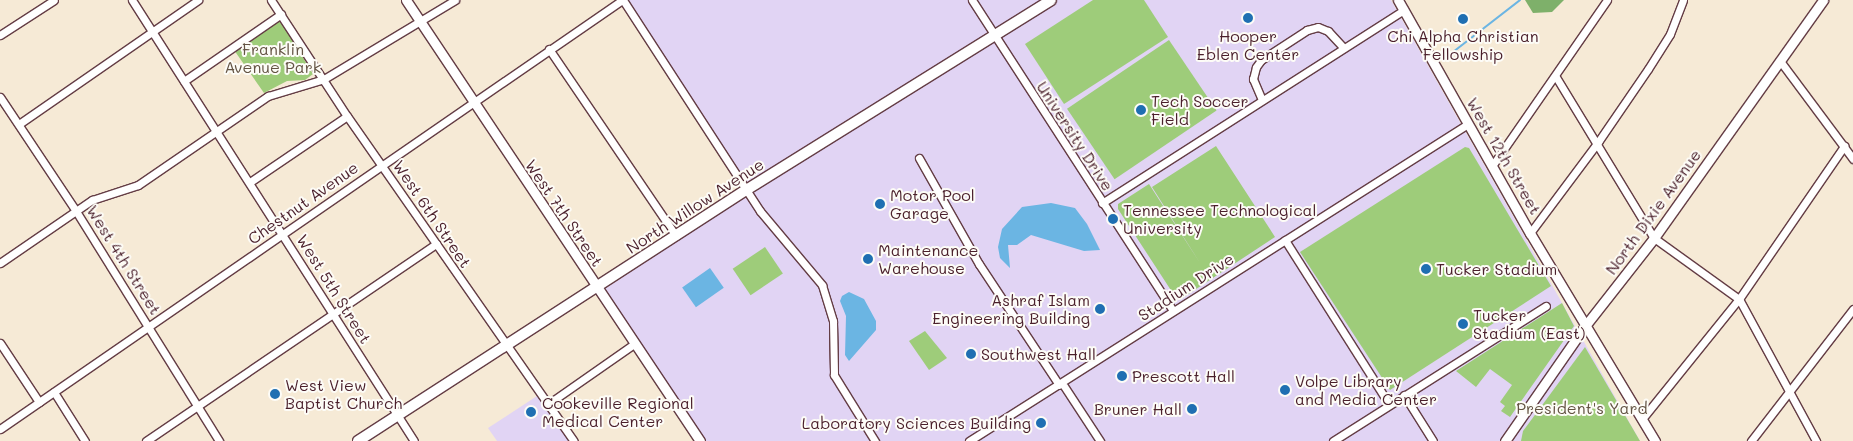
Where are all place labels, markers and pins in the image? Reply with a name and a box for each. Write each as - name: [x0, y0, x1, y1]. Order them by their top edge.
- marker: Hooper Eblen Center: [1242, 12, 1254, 24]
- marker: Chi Alpha Christian Fellowship: [1457, 13, 1469, 25]
- place label: Hooper Eblen Center: [1197, 26, 1299, 64]
- place label: Chi Alpha Christian Fellowship: [1387, 26, 1539, 64]
- place label: Tech Soccer Field: [1151, 91, 1249, 129]
- marker: Tech Soccer Field: [1135, 104, 1147, 116]
- place label: Motor Pool Garage: [890, 185, 975, 223]
- marker: Motor Pool Garage: [874, 198, 886, 210]
- place label: Tennessee Technological University: [1123, 200, 1317, 238]
- marker: Tennessee Technological University: [1107, 213, 1119, 225]
- place label: Maintenance Warehouse: [878, 240, 978, 278]
- marker: Maintenance Warehouse: [862, 253, 874, 265]
- place label: Tucker Stadium: [1436, 259, 1557, 279]
- marker: Tucker Stadium: [1420, 263, 1432, 275]
- place label: Ashraf Islam Engineering Building: [932, 290, 1090, 328]
- marker: Ashraf Islam Engineering Building: [1094, 303, 1106, 315]
- place label: Tucker Stadium (East): [1473, 305, 1586, 343]
- marker: Tucker Stadium (East): [1457, 318, 1469, 330]
- place label: Southwest Hall: [981, 344, 1096, 364]
- marker: Southwest Hall: [965, 348, 977, 360]
- place label: Prescott Hall: [1132, 366, 1235, 386]
- marker: Prescott Hall: [1116, 370, 1128, 382]
- place label: Volpe Library and Media Center: [1295, 371, 1437, 409]
- place label: West View Baptist Church: [285, 375, 402, 413]
- marker: Volpe Library and Media Center: [1279, 384, 1291, 396]
- marker: West View Baptist Church: [269, 388, 281, 400]
- place label: Cookeville Regional Medical Center: [542, 393, 694, 431]
- place label: Bruner Hall: [1094, 399, 1182, 419]
- marker: Bruner Hall: [1186, 403, 1198, 415]
- marker: Cookeville Regional Medical Center: [524, 405, 538, 419]
- place label: Laboratory Sciences Building: [802, 413, 1031, 433]
- marker: Laboratory Sciences Building: [1035, 417, 1047, 429]

